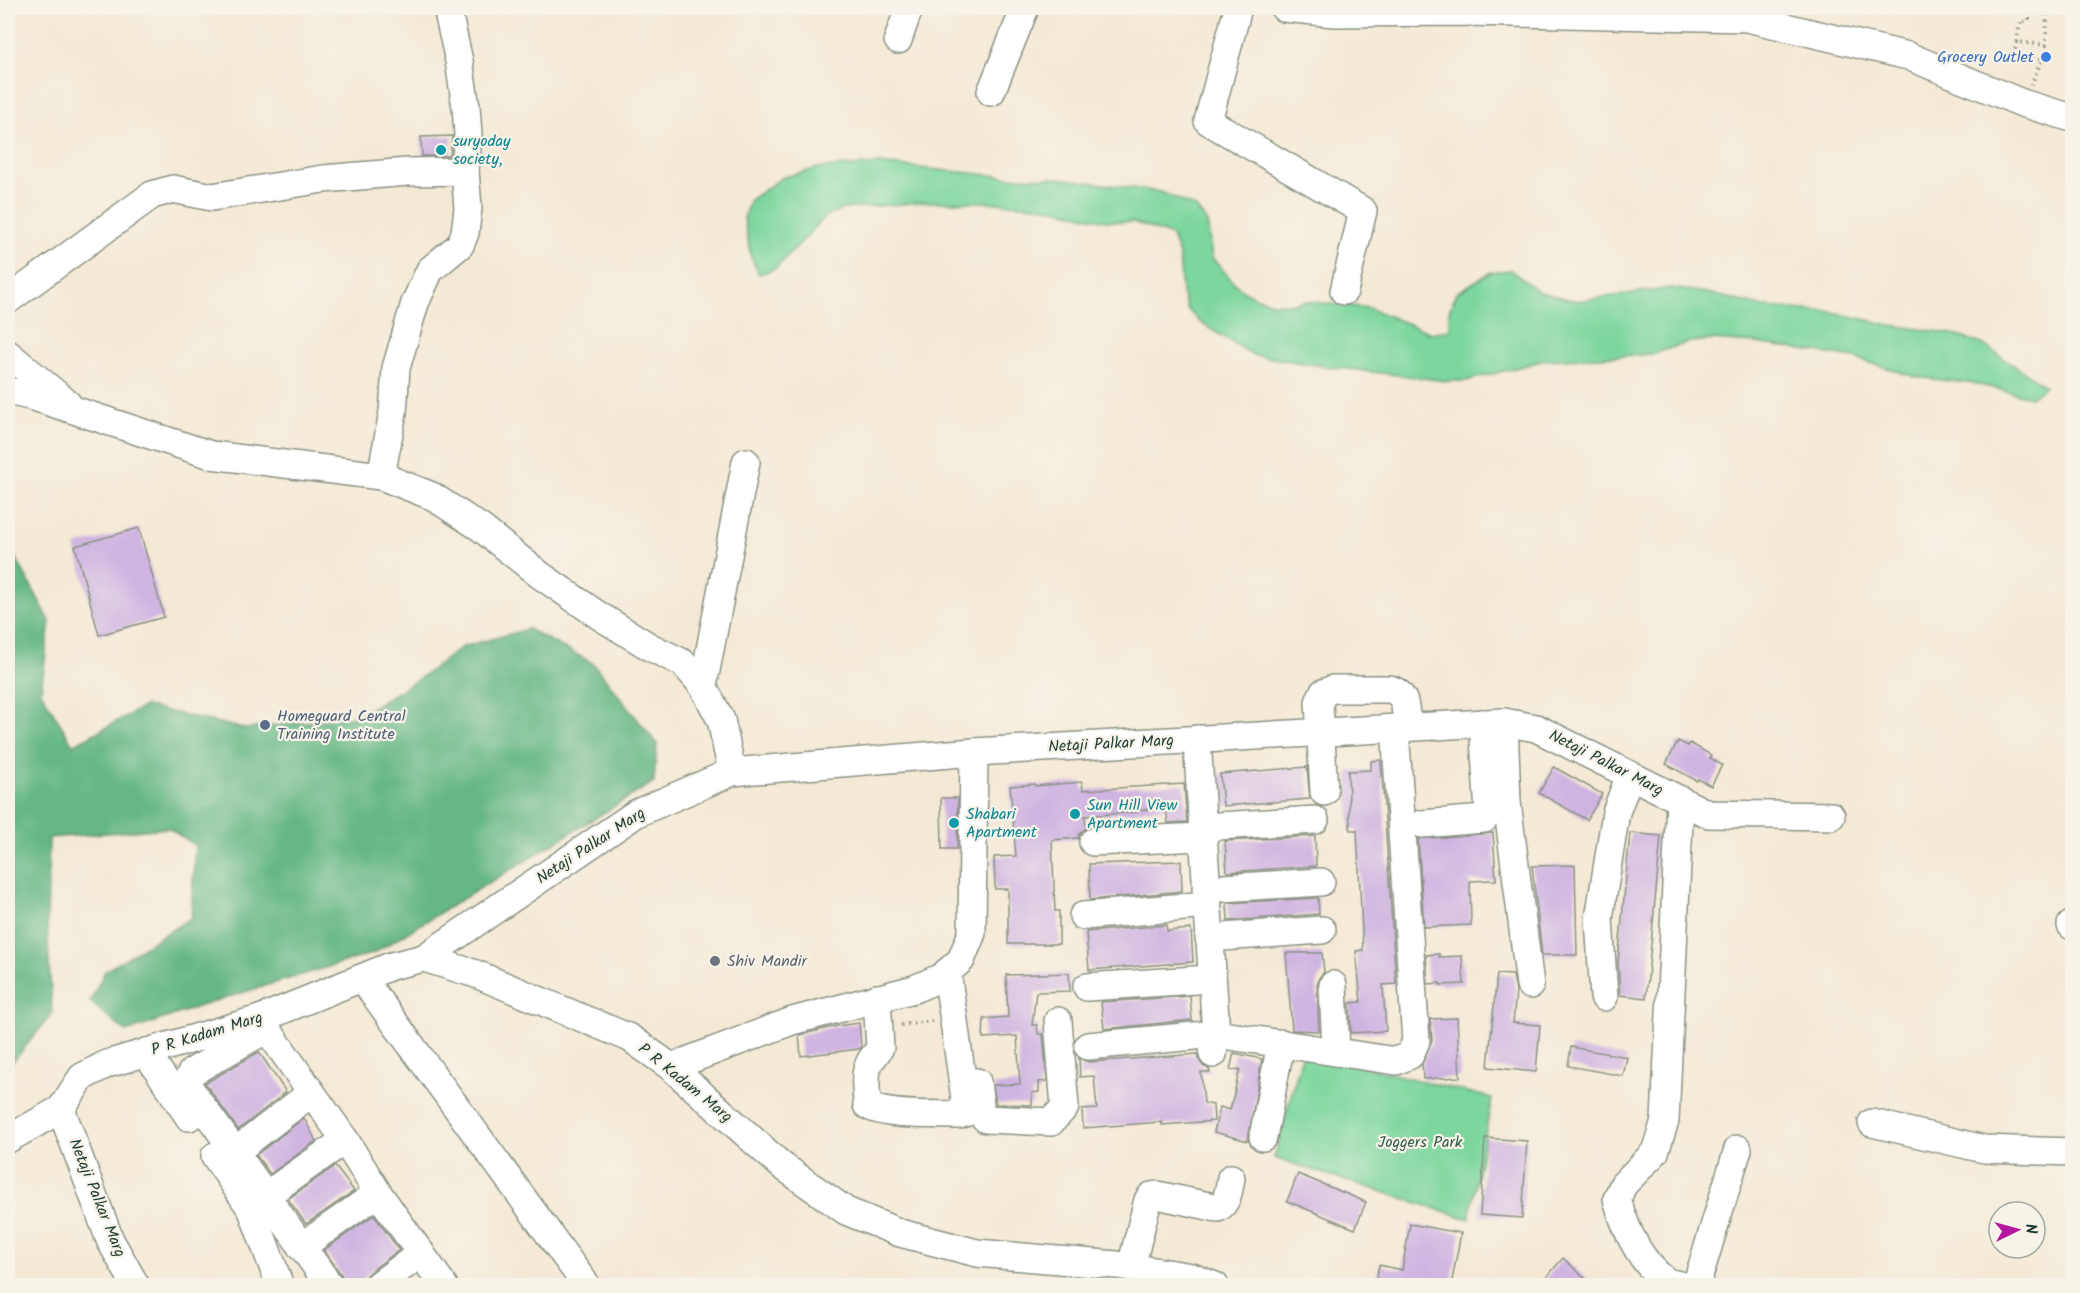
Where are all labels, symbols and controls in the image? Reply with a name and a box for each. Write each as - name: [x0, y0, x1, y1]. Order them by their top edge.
- place label: Grocery Outlet: [1937, 45, 2035, 70]
- marker: Grocery Outlet: [2039, 50, 2053, 64]
- place label: suryoday society,: [453, 129, 511, 172]
- marker: suryoday society,: [434, 143, 448, 157]
- place label: Homeguard Central Training Institute: [277, 704, 406, 747]
- marker: Homeguard Central Training Institute: [258, 718, 272, 732]
- street label: Netaji Palkar Marg: [1544, 723, 1668, 803]
- street label: Netaji Palkar Marg: [1047, 728, 1175, 760]
- place label: Sun Hill View Apartment: [1087, 793, 1177, 836]
- street label: Netaji Palkar Marg: [531, 801, 651, 891]
- place label: Shabari Apartment: [966, 802, 1038, 845]
- marker: Sun Hill View Apartment: [1068, 807, 1082, 821]
- marker: Shabari Apartment: [947, 816, 961, 830]
- place label: Shiv Mandir: [727, 949, 808, 974]
- marker: Shiv Mandir: [708, 954, 722, 968]
- street label: P R Kadam Marg: [148, 1005, 266, 1063]
- street label: P R Kadam Marg: [632, 1037, 738, 1129]
- park label: Joggers Park: [1378, 1130, 1463, 1155]
- street label: Netaji Palkar Marg: [62, 1135, 132, 1261]
- north arrow: [1987, 1200, 2047, 1260]
- text: N: [2018, 1223, 2043, 1235]

